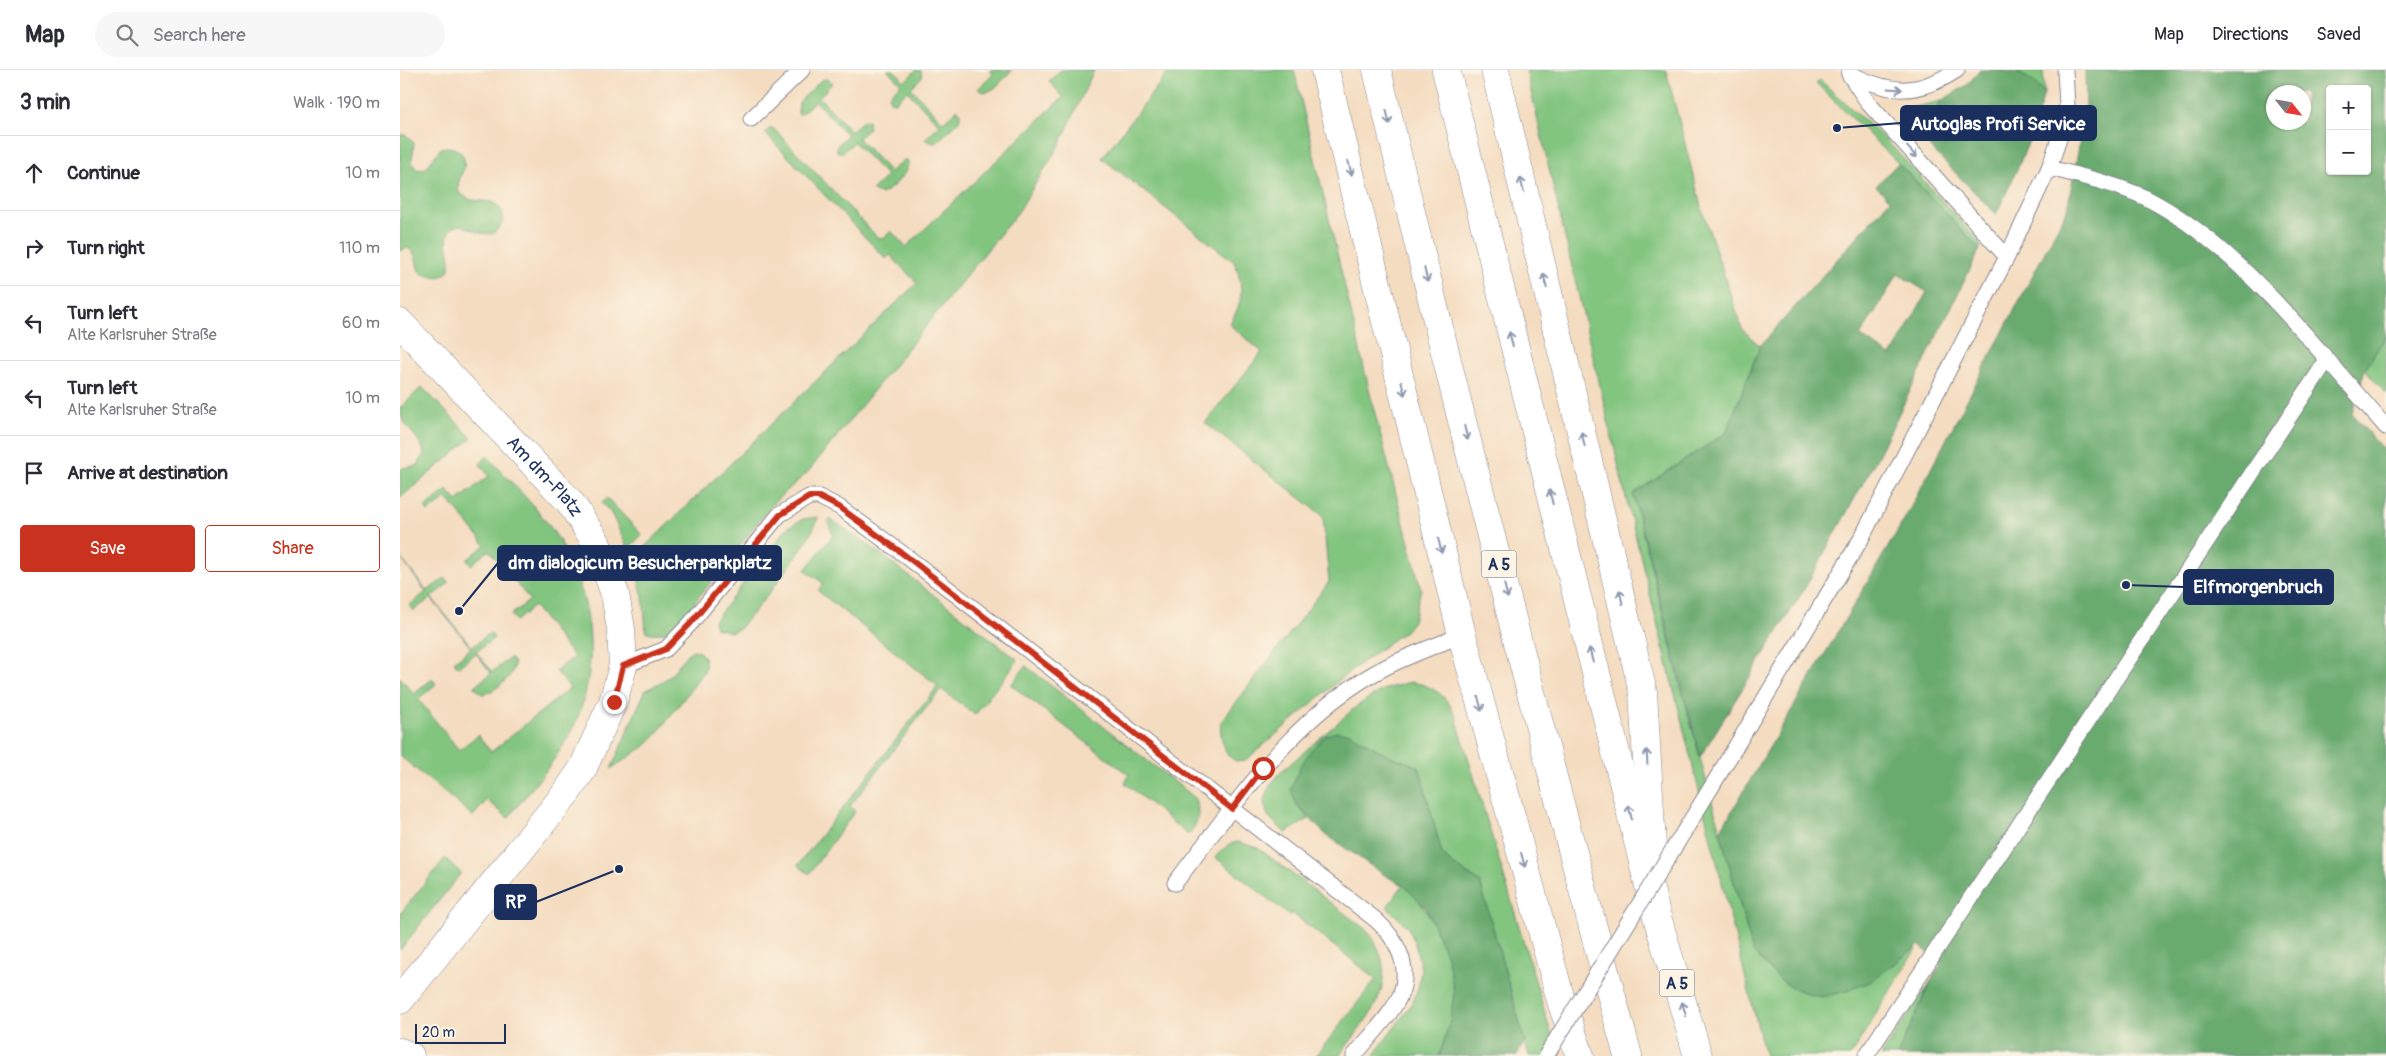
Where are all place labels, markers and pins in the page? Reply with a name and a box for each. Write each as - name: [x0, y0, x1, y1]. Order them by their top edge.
- callout: Autoglas Profi Service: [1901, 106, 2096, 140]
- callout: dm dialogicum Besucherparkplatz: [498, 546, 781, 580]
- callout: Elfmorgenbruch: [2184, 570, 2333, 604]
- callout: RP: [495, 885, 536, 919]

